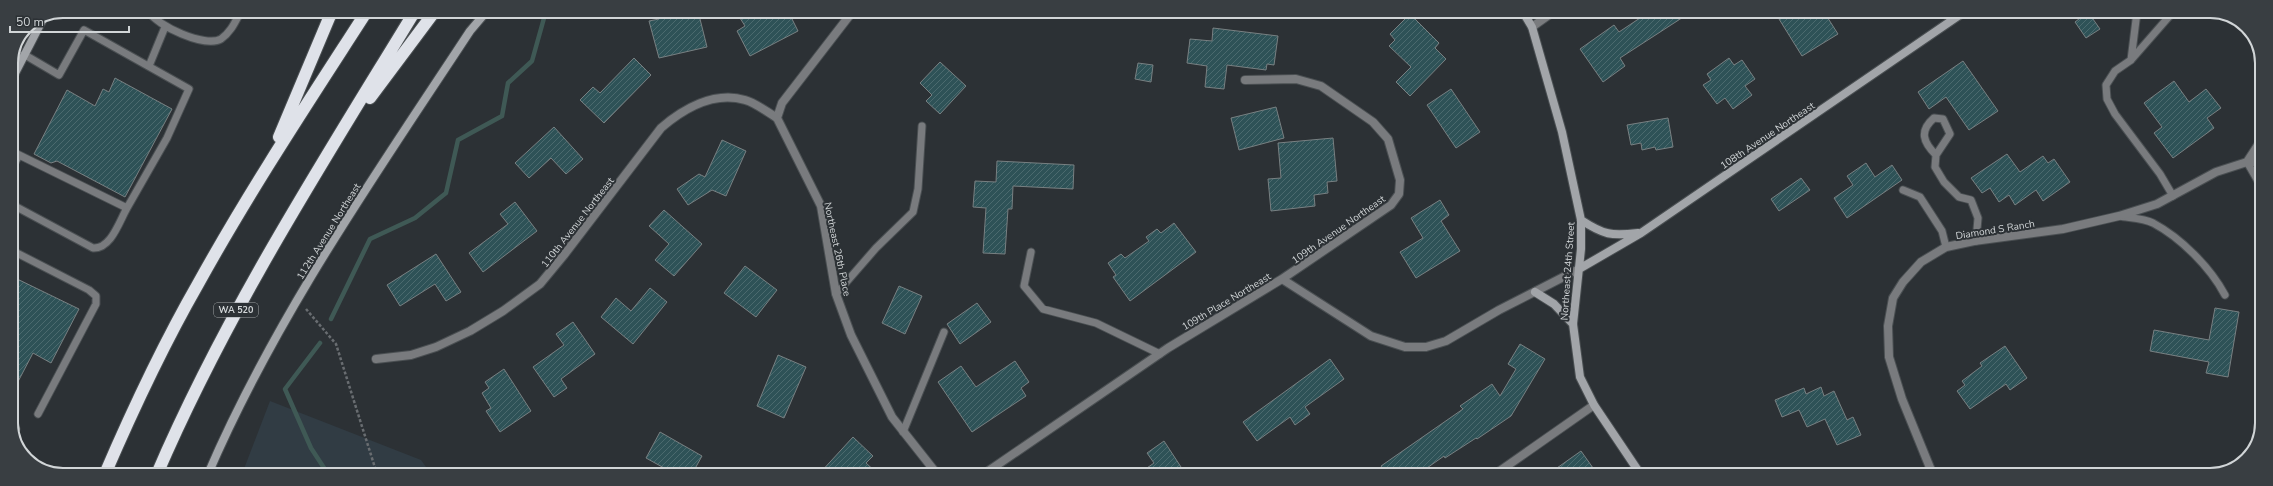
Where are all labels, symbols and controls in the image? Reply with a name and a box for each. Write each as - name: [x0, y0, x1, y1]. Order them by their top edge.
- scale bar: [10, 8, 129, 34]
- text: 50 m: [16, 14, 44, 30]
- street label: 108th Avenue Northeast: [1718, 99, 1818, 173]
- street label: 110th Avenue Northeast: [538, 174, 618, 271]
- street label: 112th Avenue Northeast: [293, 180, 365, 282]
- street label: 109th Avenue Northeast: [1289, 192, 1389, 267]
- street label: Northeast 26th Place: [820, 201, 854, 297]
- street label: Diamond S Ranch: [1955, 217, 2036, 243]
- street label: Northeast 24th Street: [1558, 221, 1578, 321]
- street label: 109th Place Northeast: [1179, 269, 1274, 334]
- road number: WA 520: [214, 303, 258, 317]

